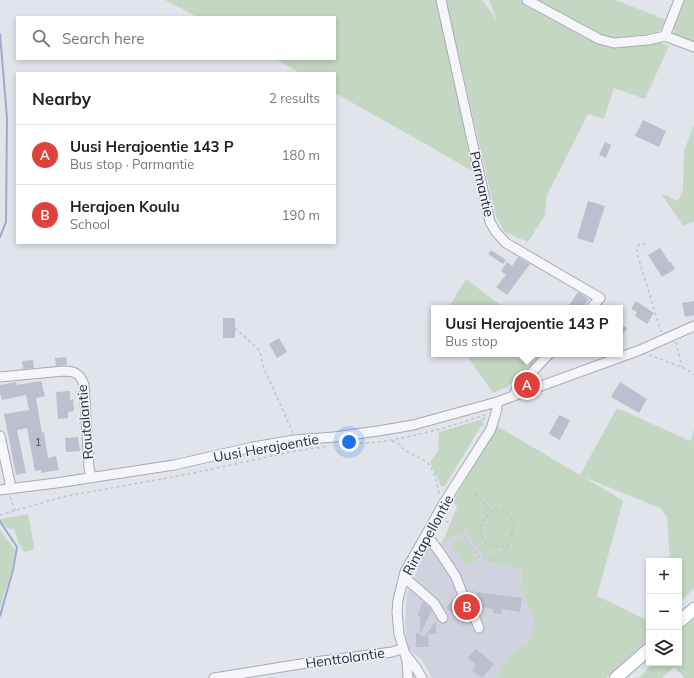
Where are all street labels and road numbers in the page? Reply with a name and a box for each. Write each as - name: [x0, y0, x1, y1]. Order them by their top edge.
- street label: Parmantie: [466, 149, 498, 219]
- street label: Rautalantie: [73, 384, 97, 460]
- street label: Uusi Herajoentie: [212, 430, 320, 466]
- street label: Rintapellontie: [398, 492, 458, 578]
- street label: Henttolantie: [304, 644, 386, 672]

